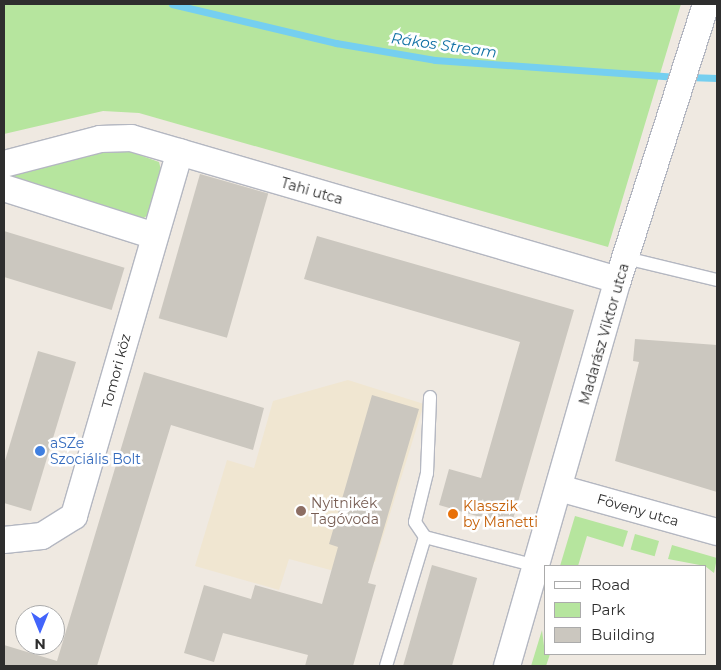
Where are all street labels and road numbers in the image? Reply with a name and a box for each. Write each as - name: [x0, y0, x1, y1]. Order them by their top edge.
- street label: Tahi utca: [279, 174, 345, 208]
- street label: Madarász Viktor utca: [576, 261, 632, 407]
- street label: Tomori köz: [98, 332, 134, 410]
- street label: Föveny utca: [595, 490, 681, 530]

